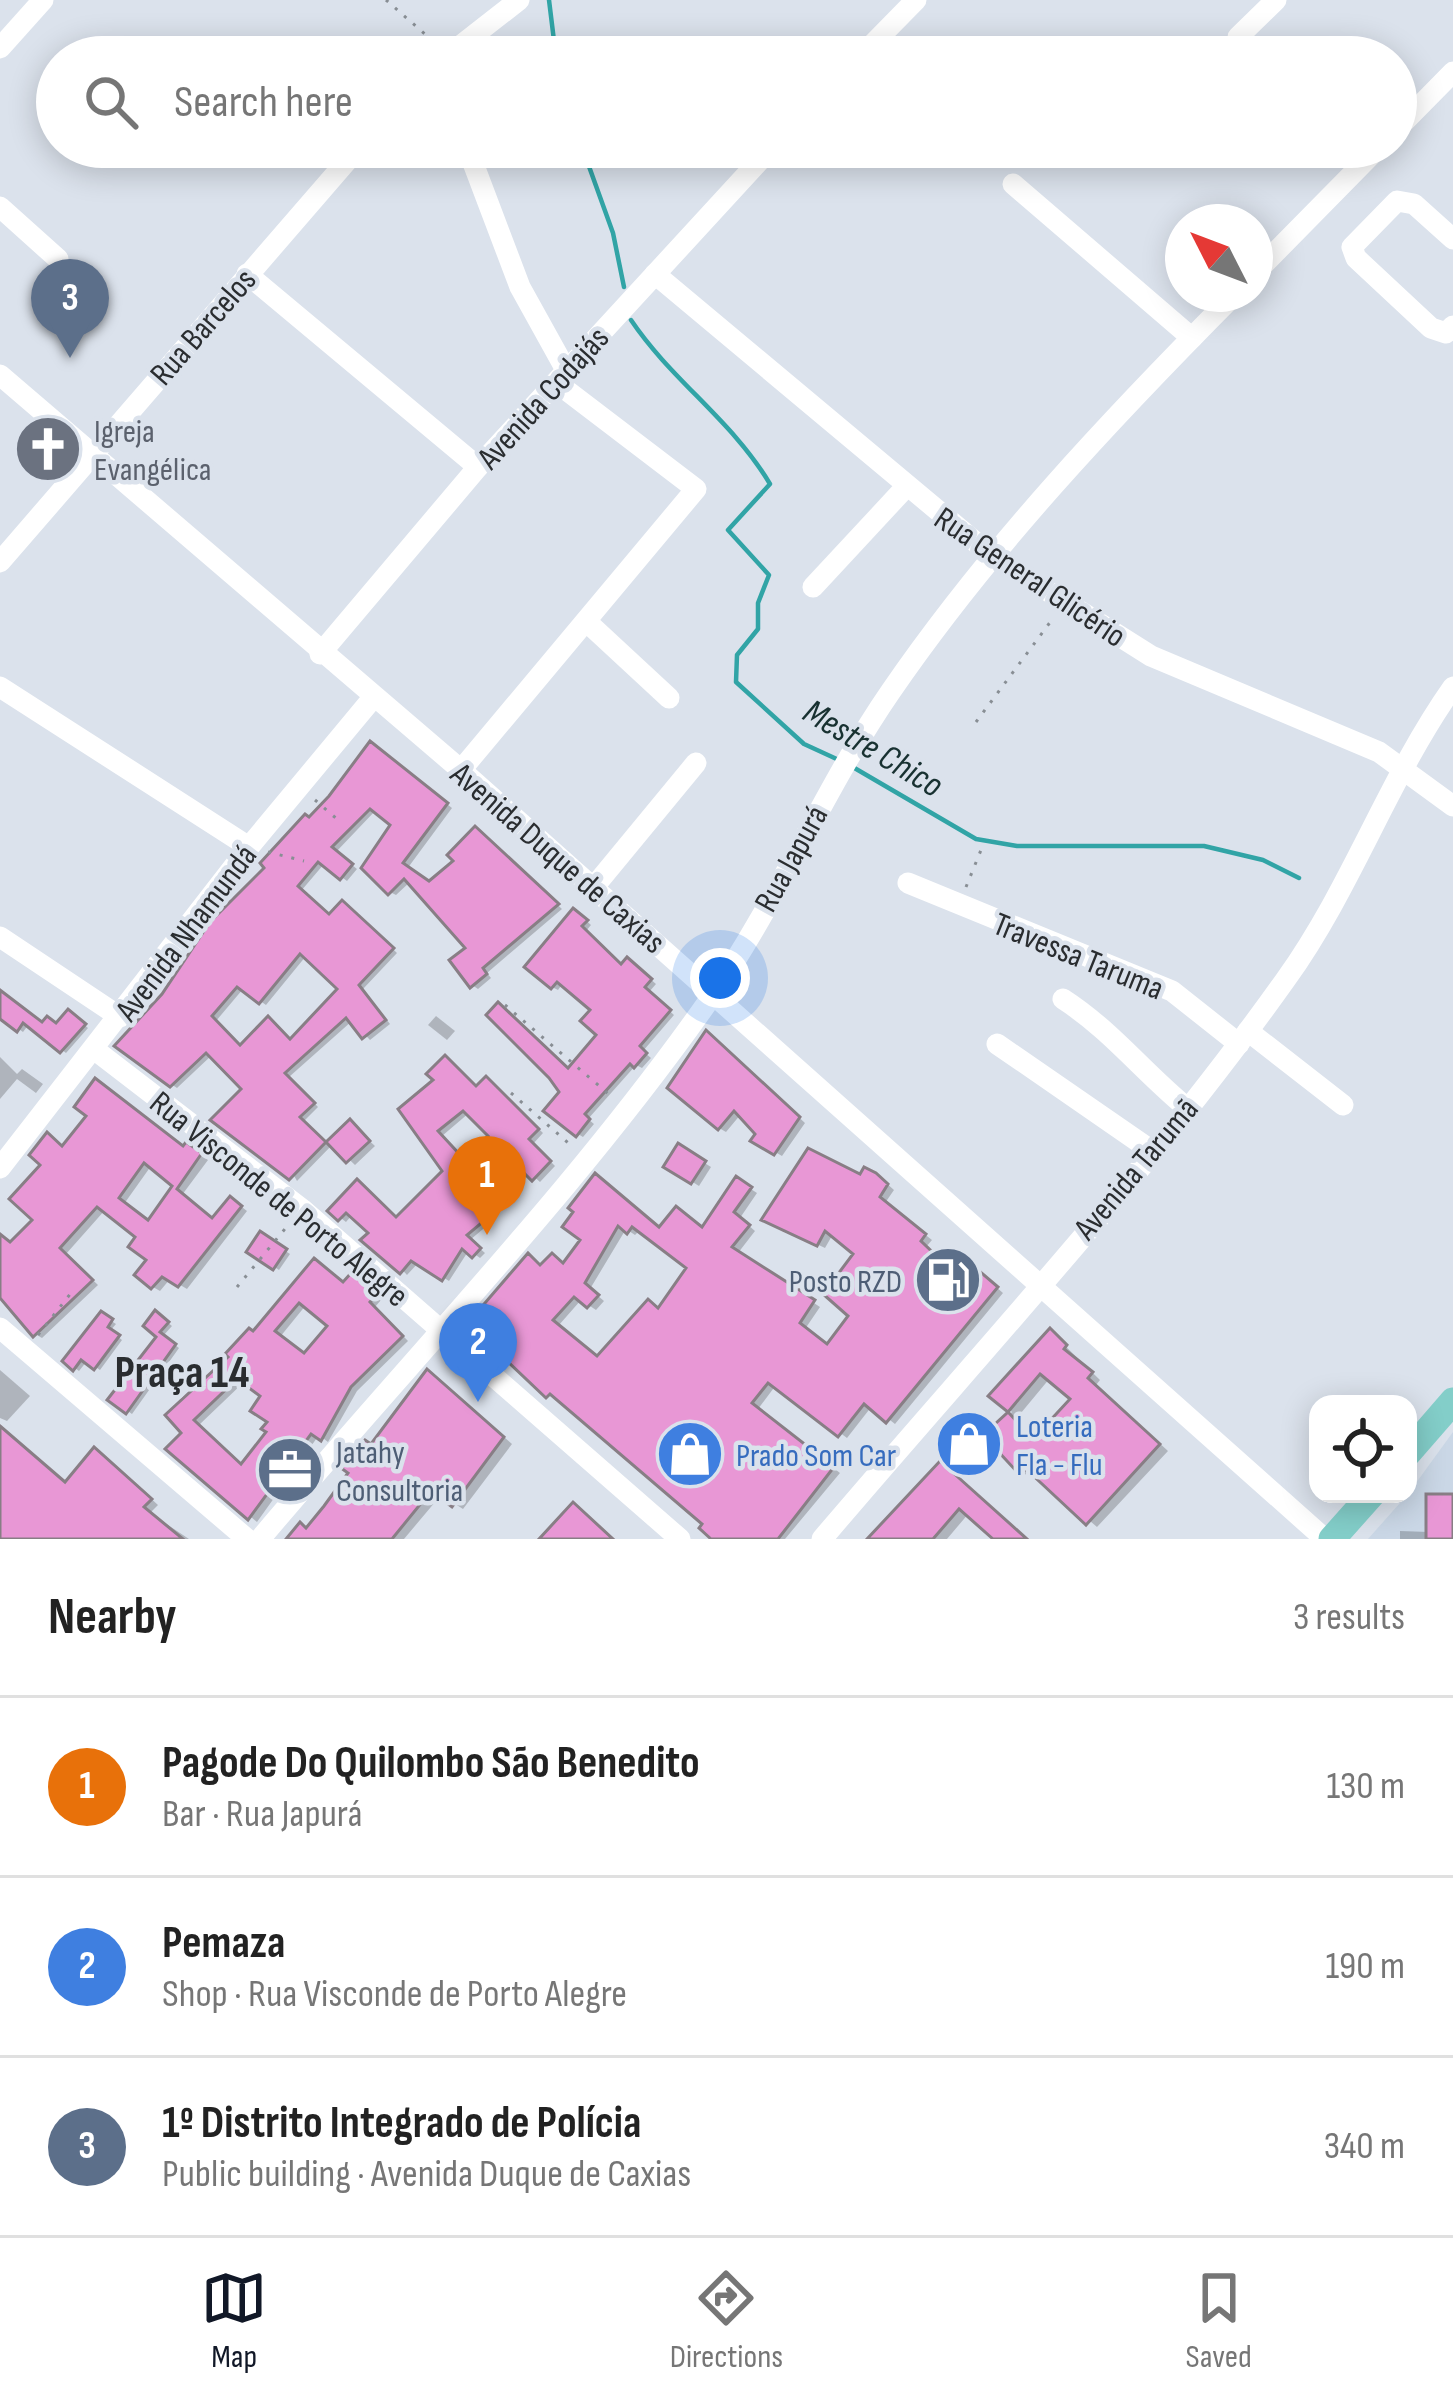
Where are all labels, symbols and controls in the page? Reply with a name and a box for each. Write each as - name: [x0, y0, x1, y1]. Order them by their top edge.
- search box: [36, 36, 1417, 168]
- icon: search: [78, 69, 144, 135]
- text: Search here: [174, 75, 353, 130]
- north arrow: [1165, 204, 1273, 312]
- pin: 3: [31, 259, 109, 358]
- street label: Rua Barcelos: [142, 261, 265, 394]
- street label: Avenida Codajás: [468, 319, 618, 479]
- place label: Igreja Evangélica: [94, 412, 211, 490]
- church icon: Igreja Evangélica: [13, 414, 83, 484]
- street label: Rua General Glicério: [927, 499, 1133, 656]
- water label: Mestre Chico: [795, 691, 951, 808]
- street label: Avenida Duque de Caxias: [442, 754, 673, 963]
- street label: Rua Japurá: [746, 799, 837, 919]
- street label: Avenida Nhamundá: [107, 837, 266, 1030]
- street label: Travessa Taruma: [987, 905, 1169, 1009]
- your location: [690, 948, 750, 1008]
- street label: Rua Visconde de Porto Alegre: [141, 1083, 416, 1316]
- street label: Avenida Tarumã: [1065, 1090, 1207, 1249]
- pin: 1: [448, 1136, 526, 1235]
- fuel station icon: Posto RZD: [913, 1245, 983, 1315]
- place label: Posto RZD: [789, 1262, 902, 1302]
- pin: 2: [439, 1303, 517, 1402]
- district label: Praça 14: [115, 1346, 250, 1401]
- map controls: [1309, 1395, 1417, 1503]
- button: locate: [1309, 1395, 1417, 1503]
- place label: Loteria Fla - Flu: [1016, 1407, 1103, 1485]
- shop icon: Loteria Fla - Flu: [934, 1409, 1004, 1479]
- shop icon: Prado Som Car: [655, 1419, 725, 1489]
- place label: Jatahy Consultoria: [335, 1433, 463, 1511]
- office icon: Jatahy Consultoria: [255, 1435, 325, 1505]
- place label: Prado Som Car: [736, 1436, 896, 1476]
- text: Nearby: [48, 1587, 177, 1648]
- text: 3 results: [1293, 1594, 1405, 1641]
- text: Pagode Do Quilombo São Benedito: [162, 1736, 700, 1791]
- text: 1: [79, 1763, 95, 1810]
- text: 130 m: [1326, 1763, 1405, 1810]
- text: Bar · Rua Japurá: [162, 1791, 362, 1838]
- text: Pemaza: [162, 1916, 286, 1971]
- text: 2: [78, 1943, 96, 1990]
- text: 190 m: [1325, 1943, 1405, 1990]
- text: Shop · Rua Visconde de Porto Alegre: [162, 1971, 627, 2018]
- text: 1º Distrito Integrado de Polícia: [162, 2096, 641, 2151]
- text: 3: [78, 2123, 96, 2170]
- text: 340 m: [1324, 2123, 1405, 2170]
- text: Public building · Avenida Duque de Caxias: [162, 2151, 691, 2198]
- tab: Map: [201, 2265, 267, 2377]
- tab: Directions: [670, 2265, 783, 2377]
- tab: Saved: [1186, 2265, 1252, 2377]

